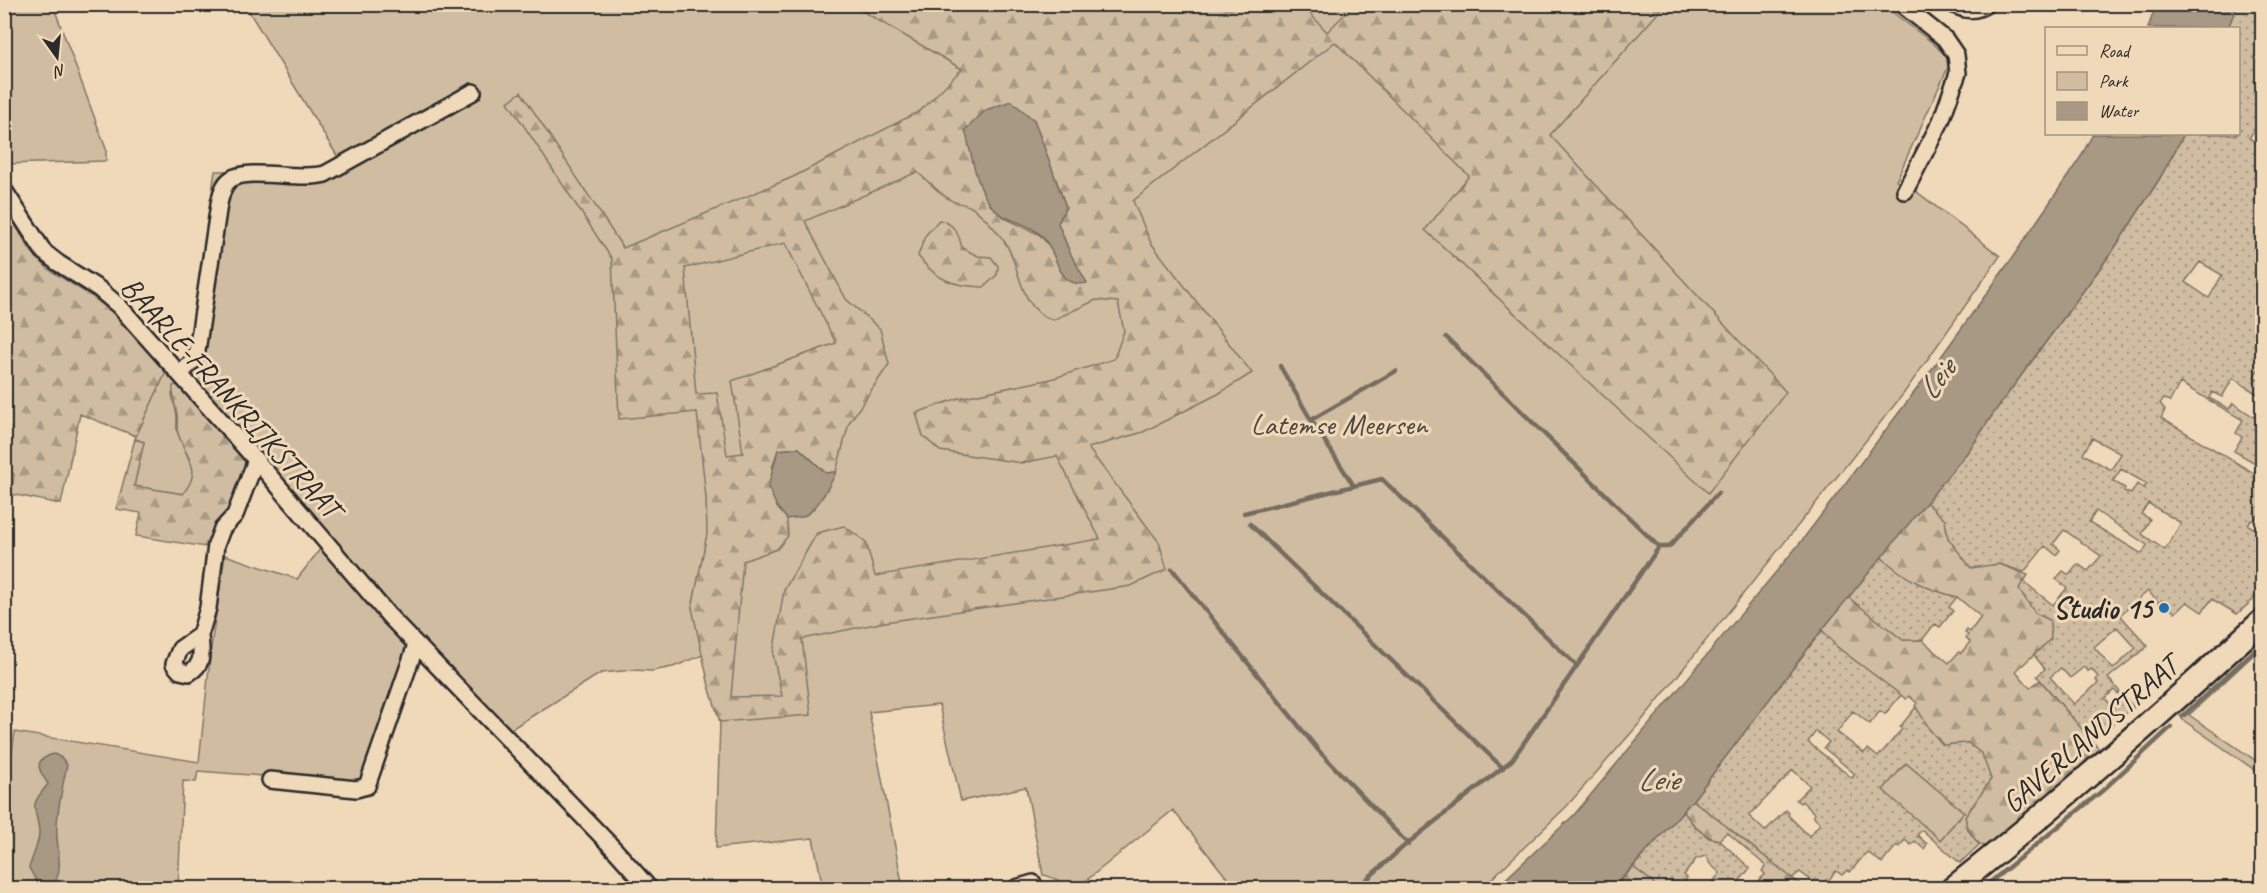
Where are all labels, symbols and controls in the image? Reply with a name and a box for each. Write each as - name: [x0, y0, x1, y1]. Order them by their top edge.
- north arrow: [27, 27, 87, 87]
- legend: [2045, 27, 2240, 135]
- text: Road: [2099, 40, 2132, 62]
- text: N: [50, 60, 68, 82]
- text: Park: [2099, 70, 2129, 92]
- text: Water: [2099, 100, 2140, 122]
- street label: BAARLE-FRANKRIJKSTRAAT: [113, 269, 354, 531]
- water label: Leie: [1908, 347, 1968, 408]
- park label: Latemse Meersen: [1251, 405, 1429, 443]
- place label: Studio 15: [2053, 589, 2155, 627]
- marker: Studio 15: [2157, 601, 2171, 615]
- street label: GAVERLANDSTRAAT: [1994, 643, 2191, 821]
- water label: Leie: [1638, 759, 1683, 800]

